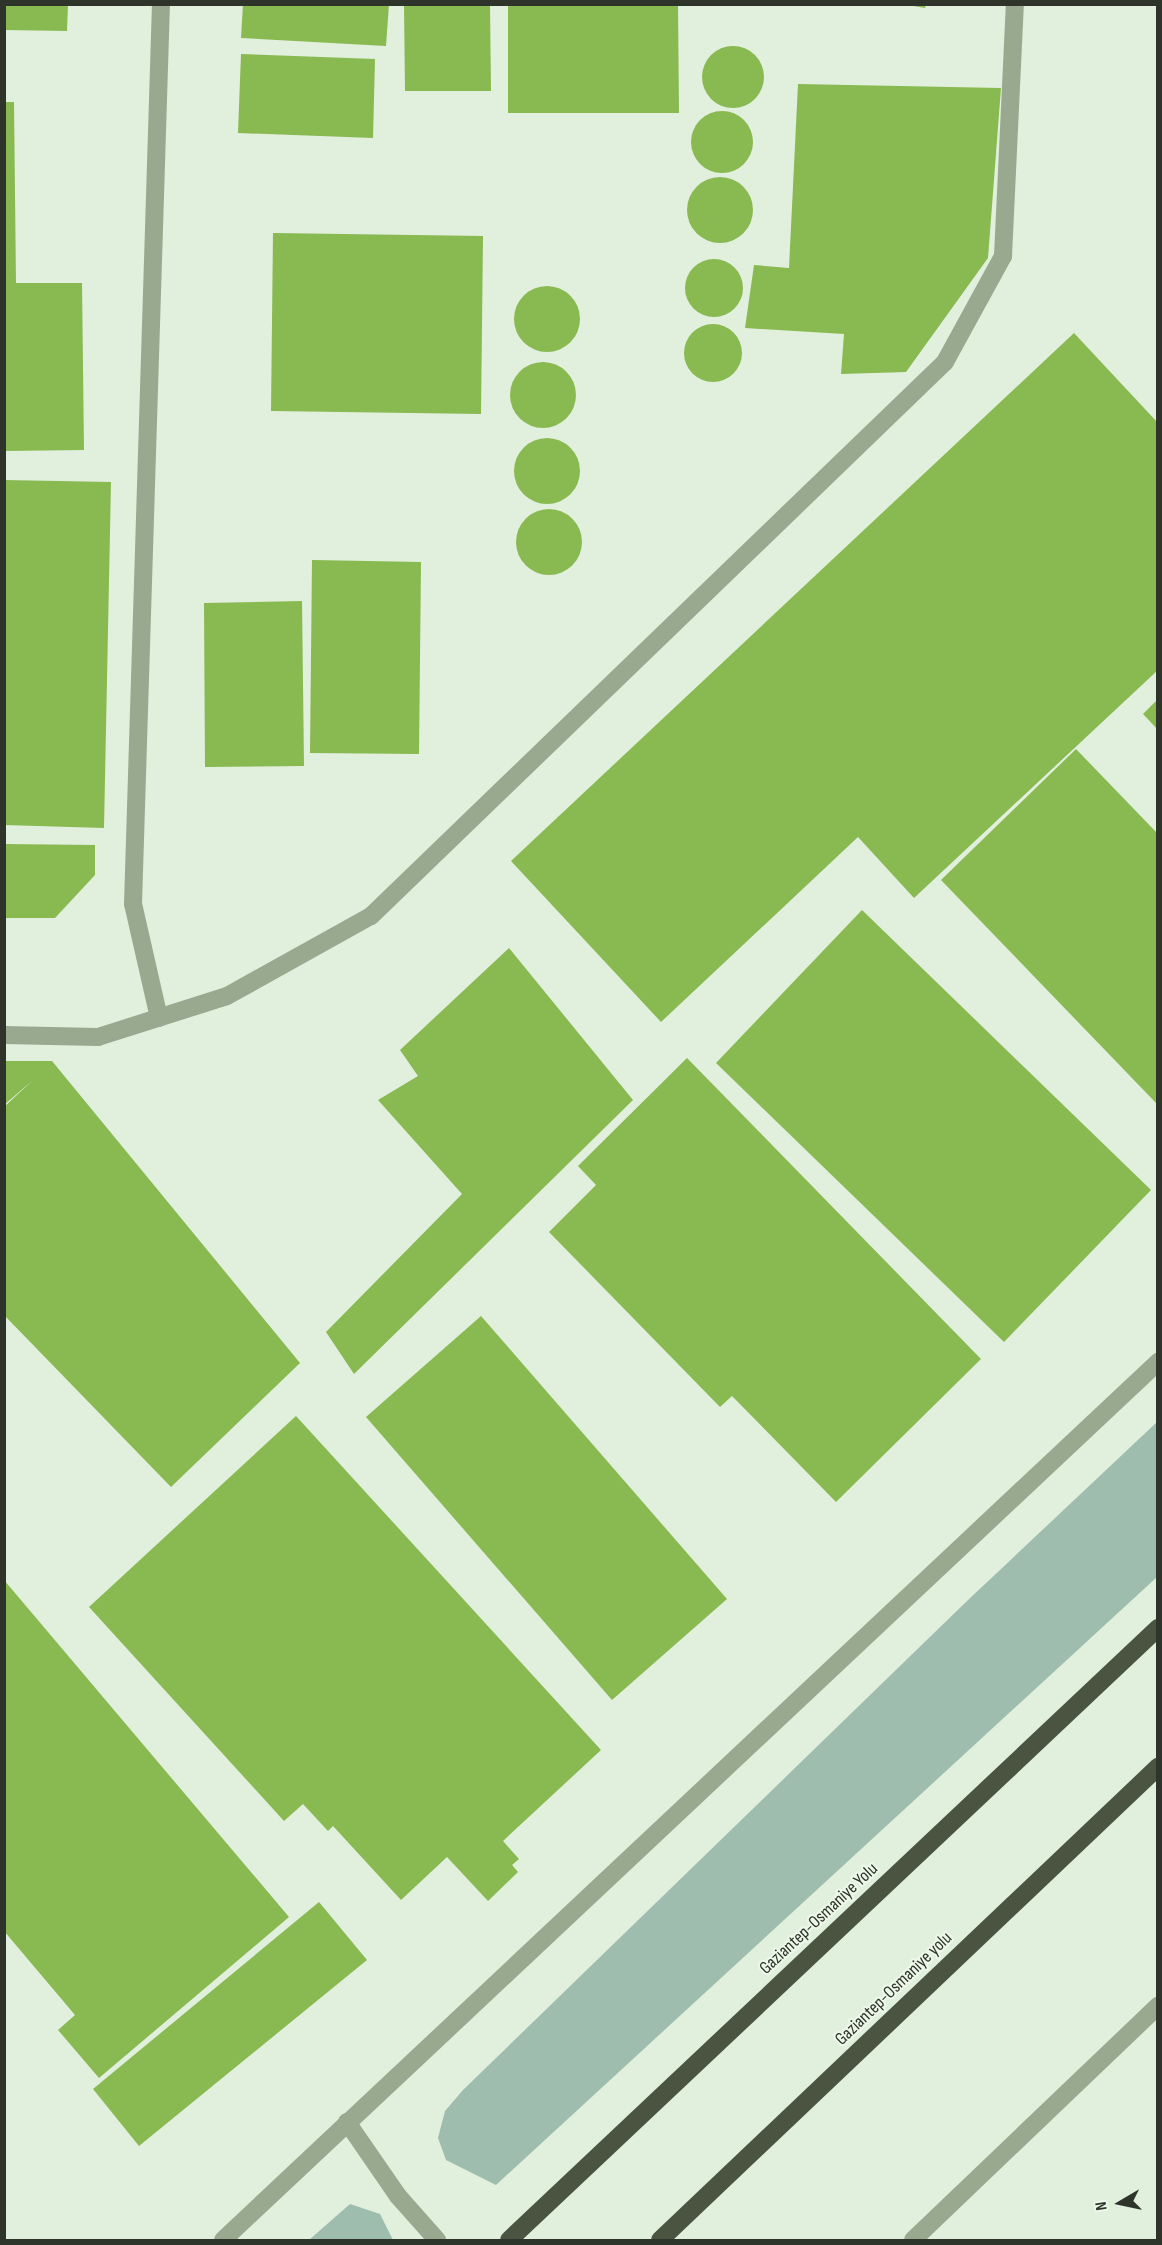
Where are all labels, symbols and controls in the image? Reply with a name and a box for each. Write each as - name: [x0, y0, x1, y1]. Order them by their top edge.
- street label: Gaziantep-Osmaniye Yolu: [755, 1859, 883, 1979]
- street label: Gaziantep-Osmaniye yolu: [831, 1928, 957, 2050]
- north arrow: [1090, 2173, 1150, 2233]
- text: N: [1092, 2200, 1112, 2212]

